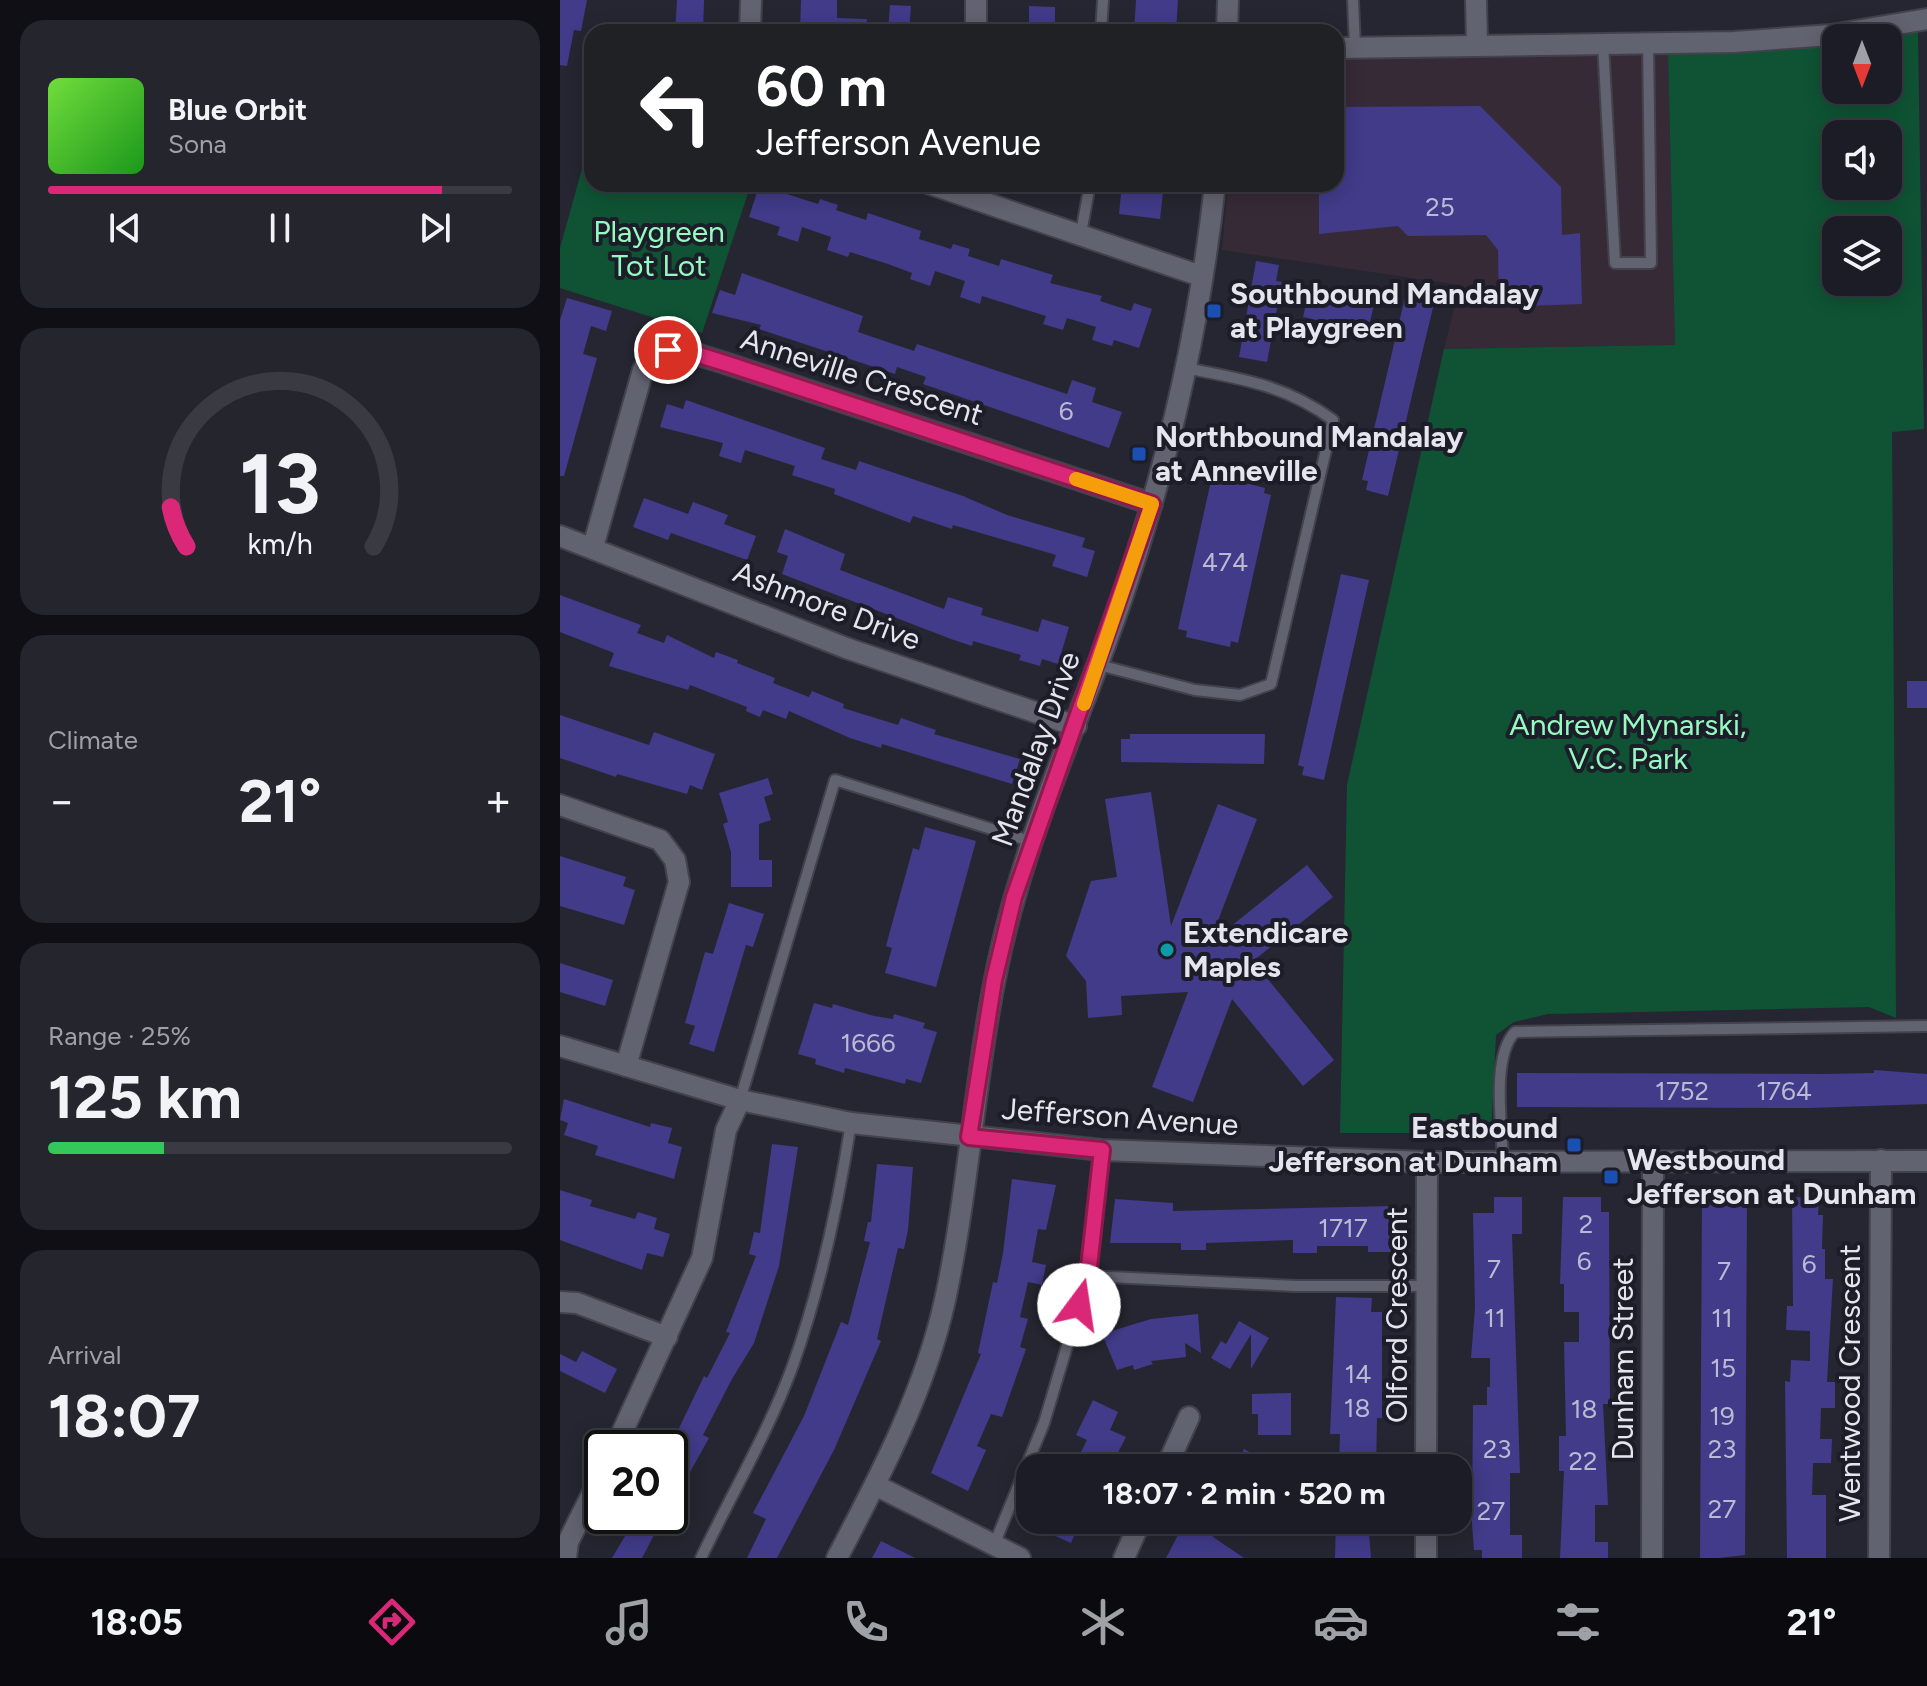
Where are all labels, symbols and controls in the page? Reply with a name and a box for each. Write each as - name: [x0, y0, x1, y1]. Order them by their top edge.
- north arrow: [1822, 24, 1902, 104]
- map controls: [1822, 24, 1902, 296]
- text: 60 m: [756, 53, 887, 120]
- icon: left: [624, 56, 728, 160]
- text: Blue Orbit: [168, 91, 307, 128]
- button: sound: [1822, 120, 1902, 200]
- text: Jefferson Avenue: [756, 121, 1041, 164]
- text: Sona: [168, 128, 227, 160]
- house number: 25: [1425, 191, 1455, 223]
- icon: previous: [103, 206, 147, 250]
- icon: pause: [258, 206, 302, 250]
- icon: next: [413, 206, 457, 250]
- park label: Playgreen Tot Lot: [593, 213, 725, 284]
- button: layers: [1822, 216, 1902, 296]
- place label: Southbound Mandalay at Playgreen: [1230, 275, 1540, 346]
- marker: Southbound Mandalay at Playgreen: [1205, 302, 1223, 320]
- pin: [634, 316, 702, 384]
- street label: Anneville Crescent: [737, 320, 988, 433]
- icon: arrive: [646, 328, 690, 372]
- house number: 6: [1059, 395, 1073, 427]
- place label: Northbound Mandalay at Anneville: [1155, 418, 1464, 489]
- text: 13: [239, 434, 321, 534]
- marker: Northbound Mandalay at Anneville: [1130, 445, 1148, 463]
- text: km/h: [247, 528, 313, 562]
- house number: 474: [1202, 546, 1248, 578]
- street label: Ashmore Drive: [728, 553, 926, 658]
- street label: Mandalay Drive: [983, 646, 1088, 851]
- park label: Andrew Mynarski, V.C. Park: [1509, 706, 1747, 777]
- text: Climate: [48, 724, 138, 756]
- text: 21°: [239, 765, 321, 837]
- text: −: [48, 774, 75, 827]
- text: +: [485, 774, 512, 827]
- place label: Extendicare Maples: [1183, 914, 1349, 985]
- marker: Extendicare Maples: [1158, 941, 1176, 959]
- text: Range · 25%: [48, 1020, 191, 1052]
- house number: 1666: [841, 1027, 895, 1059]
- text: 125 km: [48, 1061, 242, 1133]
- house number: 1752: [1655, 1075, 1709, 1107]
- house number: 1764: [1756, 1075, 1812, 1107]
- street label: Jefferson Avenue: [1000, 1090, 1240, 1143]
- place label: Eastbound Jefferson at Dunham: [1269, 1109, 1558, 1180]
- marker: Eastbound Jefferson at Dunham: [1565, 1136, 1583, 1154]
- place label: Westbound Jefferson at Dunham: [1627, 1141, 1917, 1212]
- marker: Westbound Jefferson at Dunham: [1602, 1168, 1620, 1186]
- street label: Olford Crescent: [1378, 1207, 1415, 1423]
- house number: 2: [1579, 1208, 1593, 1240]
- house number: 1717: [1318, 1212, 1368, 1244]
- street label: Wentwood Crescent: [1831, 1244, 1868, 1522]
- house number: 6: [1577, 1245, 1591, 1277]
- house number: 6: [1802, 1248, 1816, 1280]
- house number: 7: [1487, 1253, 1501, 1285]
- house number: 7: [1717, 1255, 1731, 1287]
- street label: Dunham Street: [1604, 1257, 1641, 1461]
- position arrow: [1037, 1263, 1121, 1347]
- house number: 11: [1484, 1302, 1506, 1334]
- house number: 11: [1711, 1302, 1733, 1334]
- text: Arrival: [48, 1339, 121, 1371]
- house number: 15: [1710, 1352, 1736, 1384]
- house number: 14: [1345, 1358, 1371, 1390]
- text: 18:07: [48, 1380, 200, 1452]
- house number: 18: [1344, 1392, 1370, 1424]
- house number: 18: [1571, 1393, 1597, 1425]
- house number: 19: [1709, 1400, 1735, 1432]
- speed limit sign: 20: [584, 1430, 688, 1534]
- house number: 23: [1483, 1433, 1511, 1465]
- house number: 23: [1708, 1433, 1736, 1465]
- house number: 22: [1568, 1445, 1598, 1477]
- text: 18:07 · 2 min · 520 m: [1102, 1475, 1386, 1512]
- house number: 27: [1708, 1493, 1736, 1525]
- house number: 27: [1477, 1495, 1505, 1527]
- icon: directions: [364, 1594, 420, 1650]
- icon: music: [601, 1594, 657, 1650]
- icon: phone: [838, 1594, 894, 1650]
- icon: climate: [1075, 1594, 1131, 1650]
- icon: car: [1313, 1594, 1369, 1650]
- icon: filters: [1550, 1594, 1606, 1650]
- text: 18:05: [91, 1601, 183, 1644]
- text: 21°: [1787, 1601, 1836, 1644]

